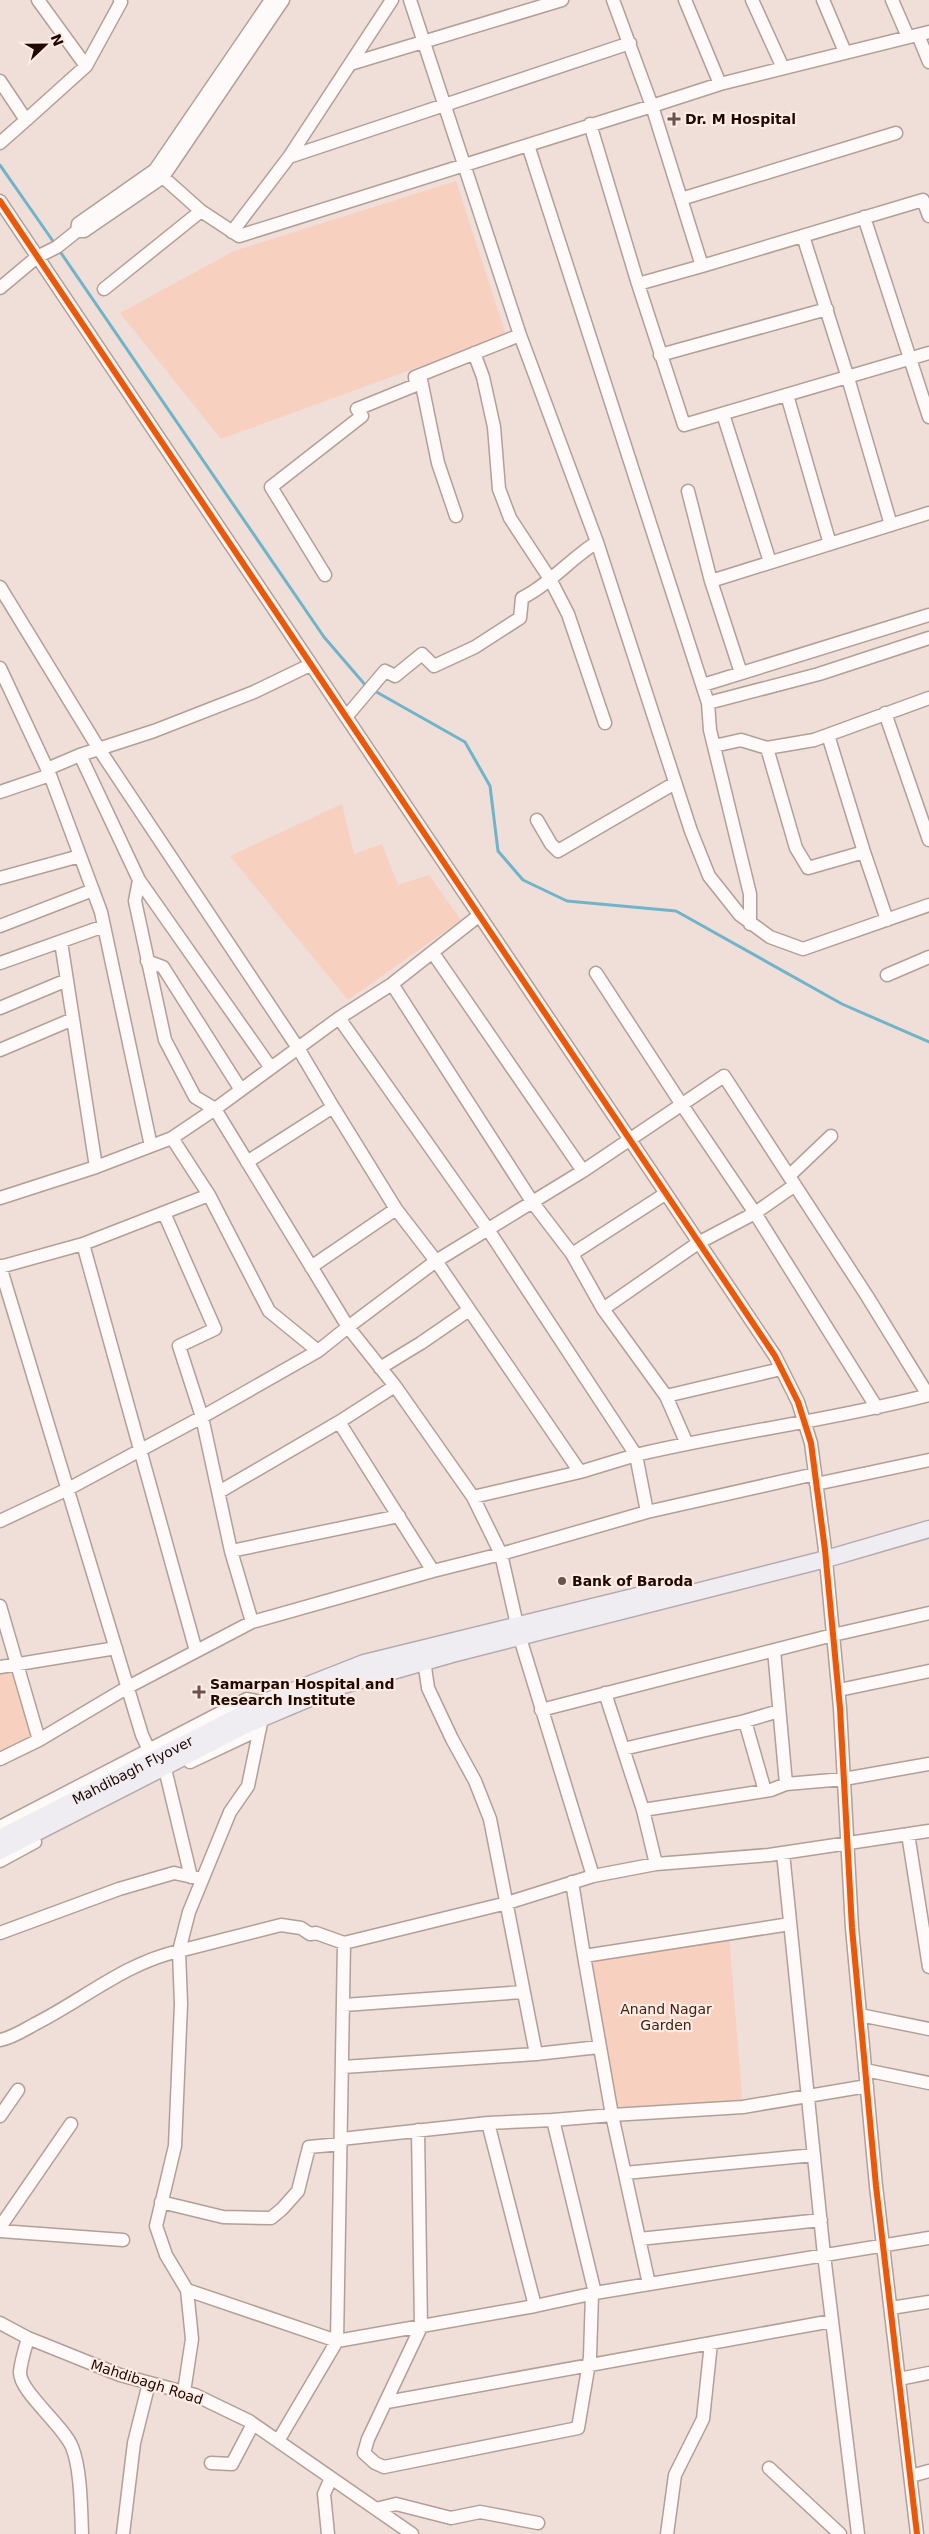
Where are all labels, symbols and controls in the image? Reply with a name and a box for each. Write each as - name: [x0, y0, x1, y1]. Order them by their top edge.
- north arrow: [20, 20, 70, 70]
- text: N: [47, 32, 67, 49]
- place label: Dr. M Hospital: [685, 111, 796, 127]
- marker: Dr. M Hospital: [667, 112, 681, 126]
- place label: Bank of Baroda: [572, 1573, 693, 1589]
- marker: Bank of Baroda: [556, 1575, 568, 1587]
- place label: Samarpan Hospital and Research Institute: [210, 1676, 395, 1708]
- marker: Samarpan Hospital and Research Institute: [192, 1685, 206, 1699]
- street label: Mahdibagh Flyover: [70, 1733, 196, 1808]
- park label: Anand Nagar Garden: [620, 2001, 712, 2033]
- street label: Mahdibagh Road: [89, 2356, 205, 2408]

